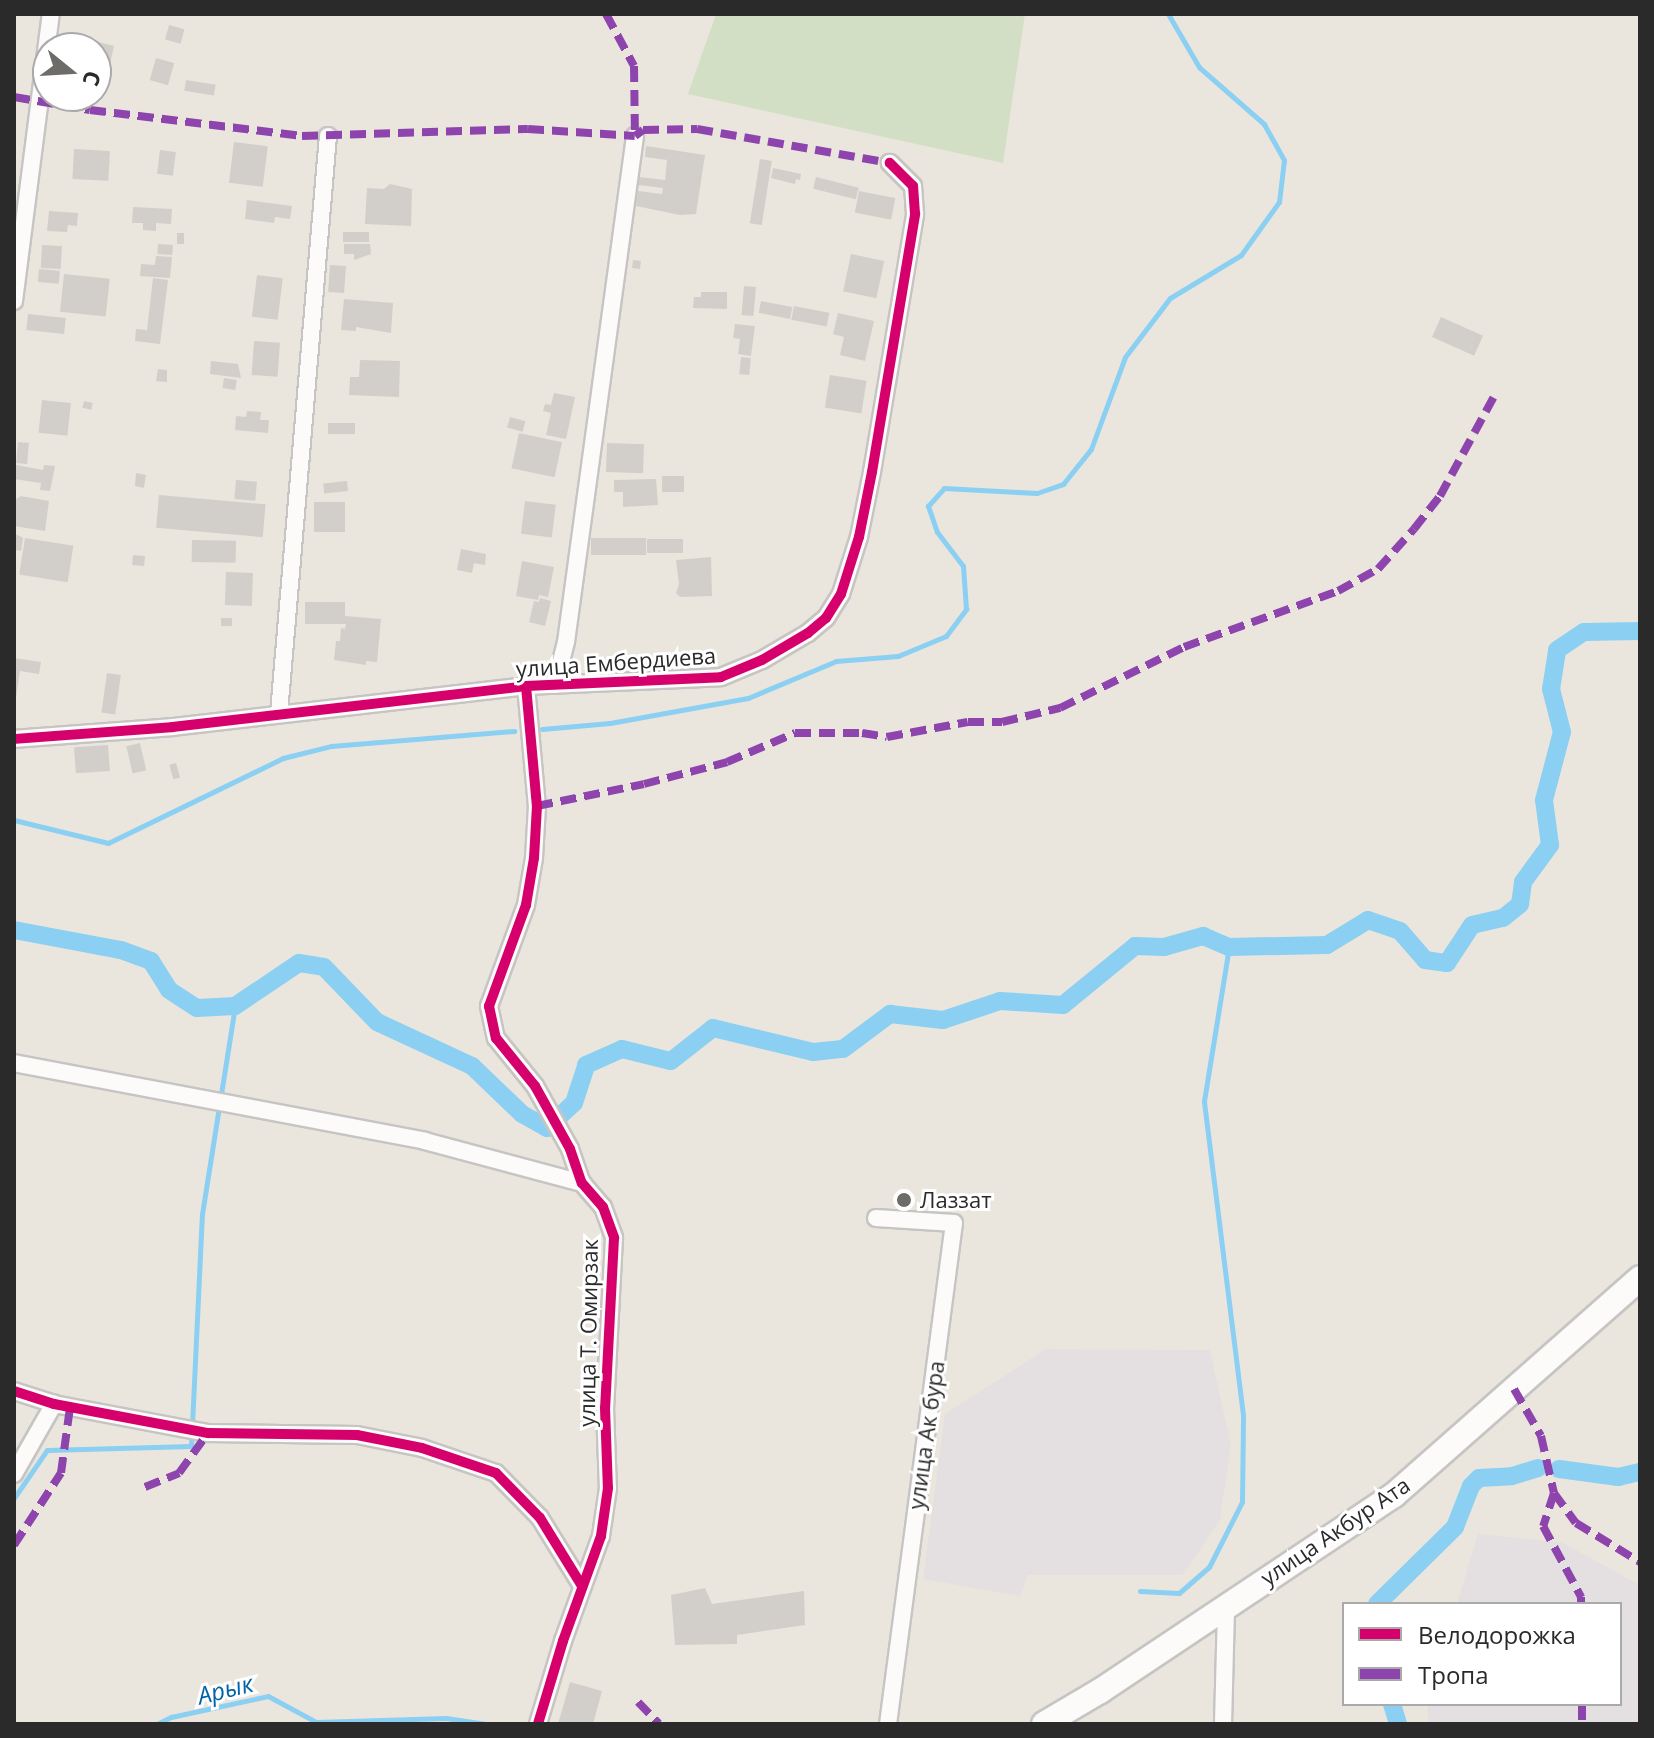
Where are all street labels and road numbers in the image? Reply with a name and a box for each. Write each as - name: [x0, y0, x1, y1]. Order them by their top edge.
- street label: улица Ембердиева: [515, 642, 717, 682]
- street label: улица Т. Омирзак: [573, 1239, 603, 1427]
- street label: улица Ак бура: [902, 1359, 950, 1511]
- street label: улица Акбур Ата: [1255, 1471, 1415, 1591]

